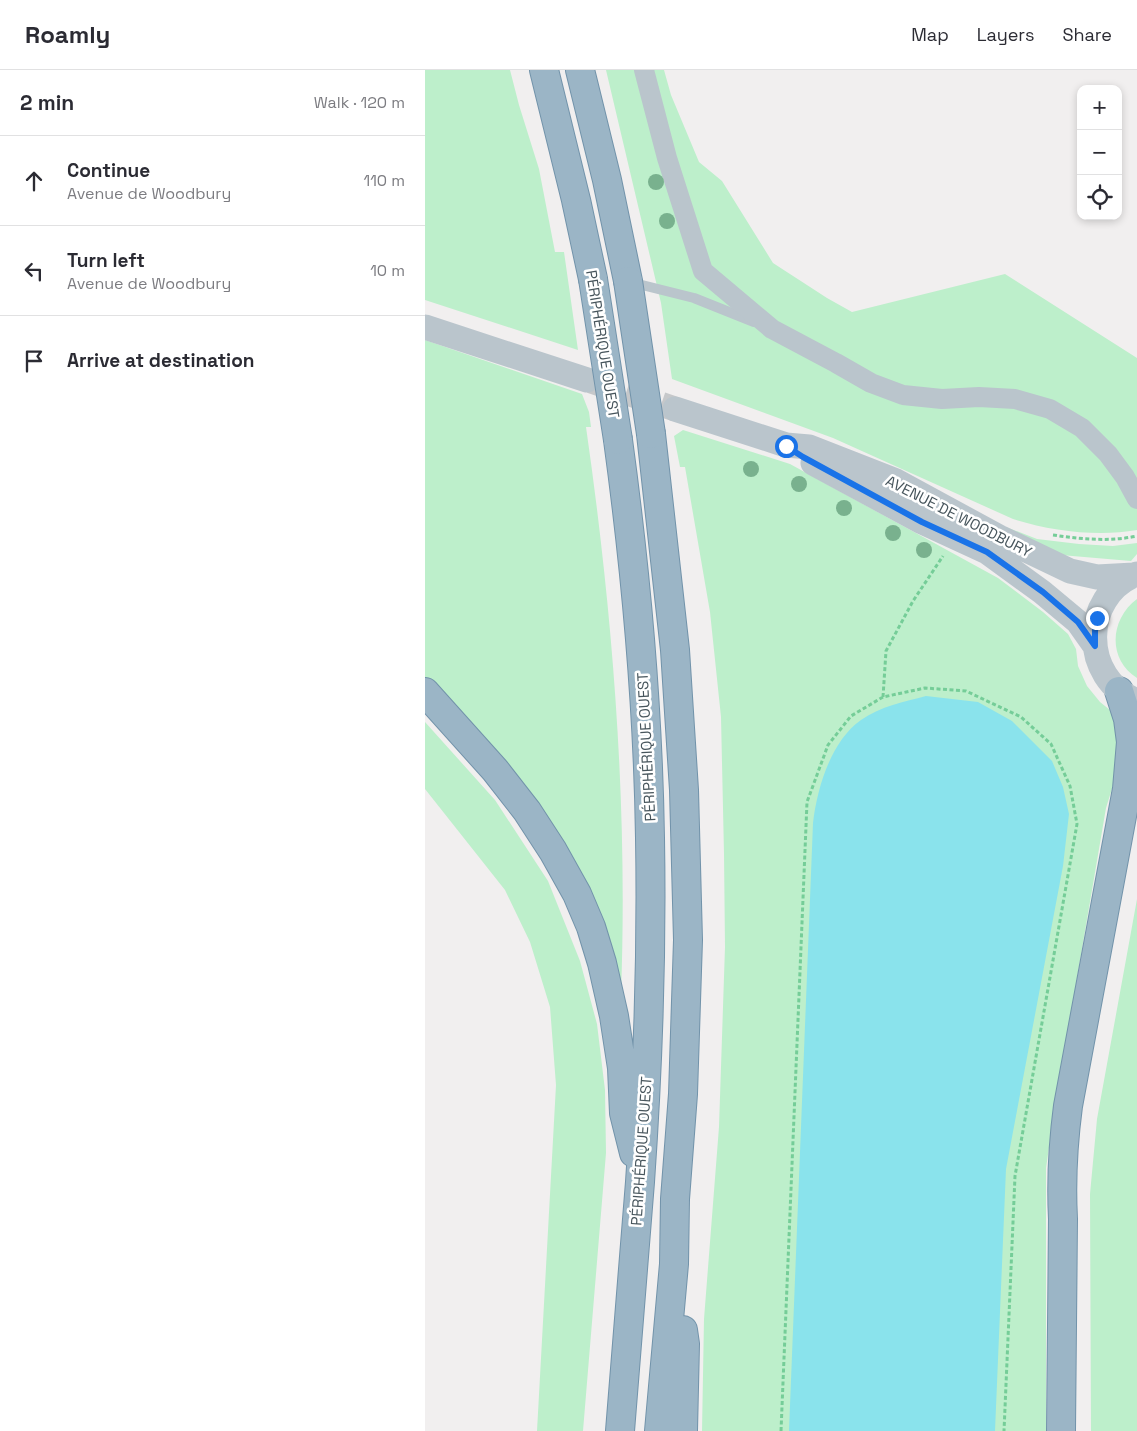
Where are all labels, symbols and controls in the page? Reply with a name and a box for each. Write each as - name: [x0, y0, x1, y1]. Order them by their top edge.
- text: Roamly: [25, 19, 110, 50]
- text: Map: [911, 23, 949, 46]
- text: Layers: [977, 23, 1034, 46]
- text: Share: [1062, 23, 1112, 46]
- map controls: [1077, 85, 1122, 220]
- button: +: [1077, 85, 1122, 130]
- text: 2 min: [20, 89, 74, 116]
- text: Walk · 120 m: [314, 92, 405, 113]
- button: −: [1077, 130, 1122, 175]
- text: Continue: [67, 158, 150, 183]
- icon: ahead: [20, 167, 48, 195]
- text: 110 m: [363, 170, 405, 191]
- button: locate: [1077, 175, 1122, 220]
- text: Avenue de Woodbury: [67, 183, 231, 204]
- text: Turn left: [67, 248, 145, 273]
- icon: left: [20, 257, 48, 285]
- text: 10 m: [370, 260, 405, 281]
- street label: PÉRIPHÉRIQUE OUEST: [582, 269, 624, 419]
- text: Avenue de Woodbury: [67, 273, 231, 294]
- icon: arrive: [20, 347, 48, 375]
- text: Arrive at destination: [67, 348, 255, 373]
- route start: [775, 435, 798, 458]
- street label: AVENUE DE WOODBURY: [883, 471, 1035, 561]
- route end: [1086, 607, 1109, 630]
- street label: PÉRIPHÉRIQUE OUEST: [633, 672, 659, 822]
- street label: PÉRIPHÉRIQUE OUEST: [626, 1076, 656, 1226]

